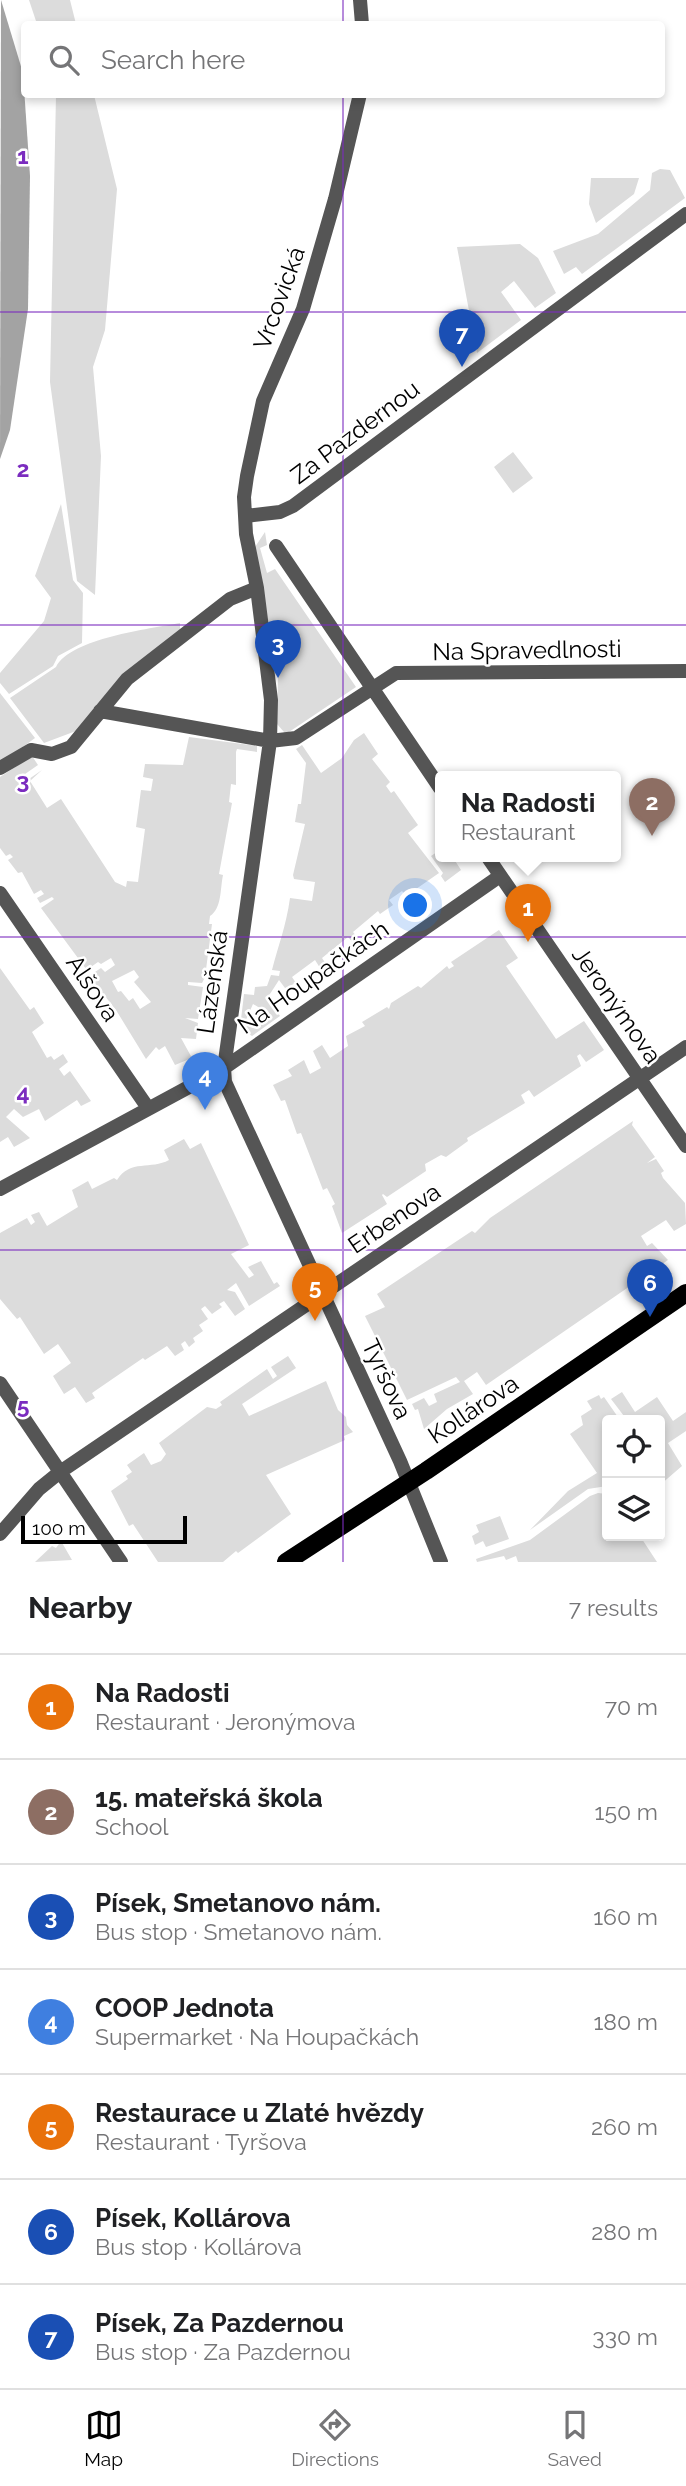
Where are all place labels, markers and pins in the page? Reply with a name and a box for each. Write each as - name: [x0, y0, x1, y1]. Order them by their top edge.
- pin: 7: [439, 309, 485, 367]
- pin: 3: [255, 620, 301, 678]
- pin: 2: [629, 778, 675, 836]
- pin: 1: [505, 884, 551, 942]
- pin: 4: [182, 1052, 228, 1110]
- pin: 6: [627, 1259, 673, 1317]
- pin: 5: [292, 1263, 338, 1321]

